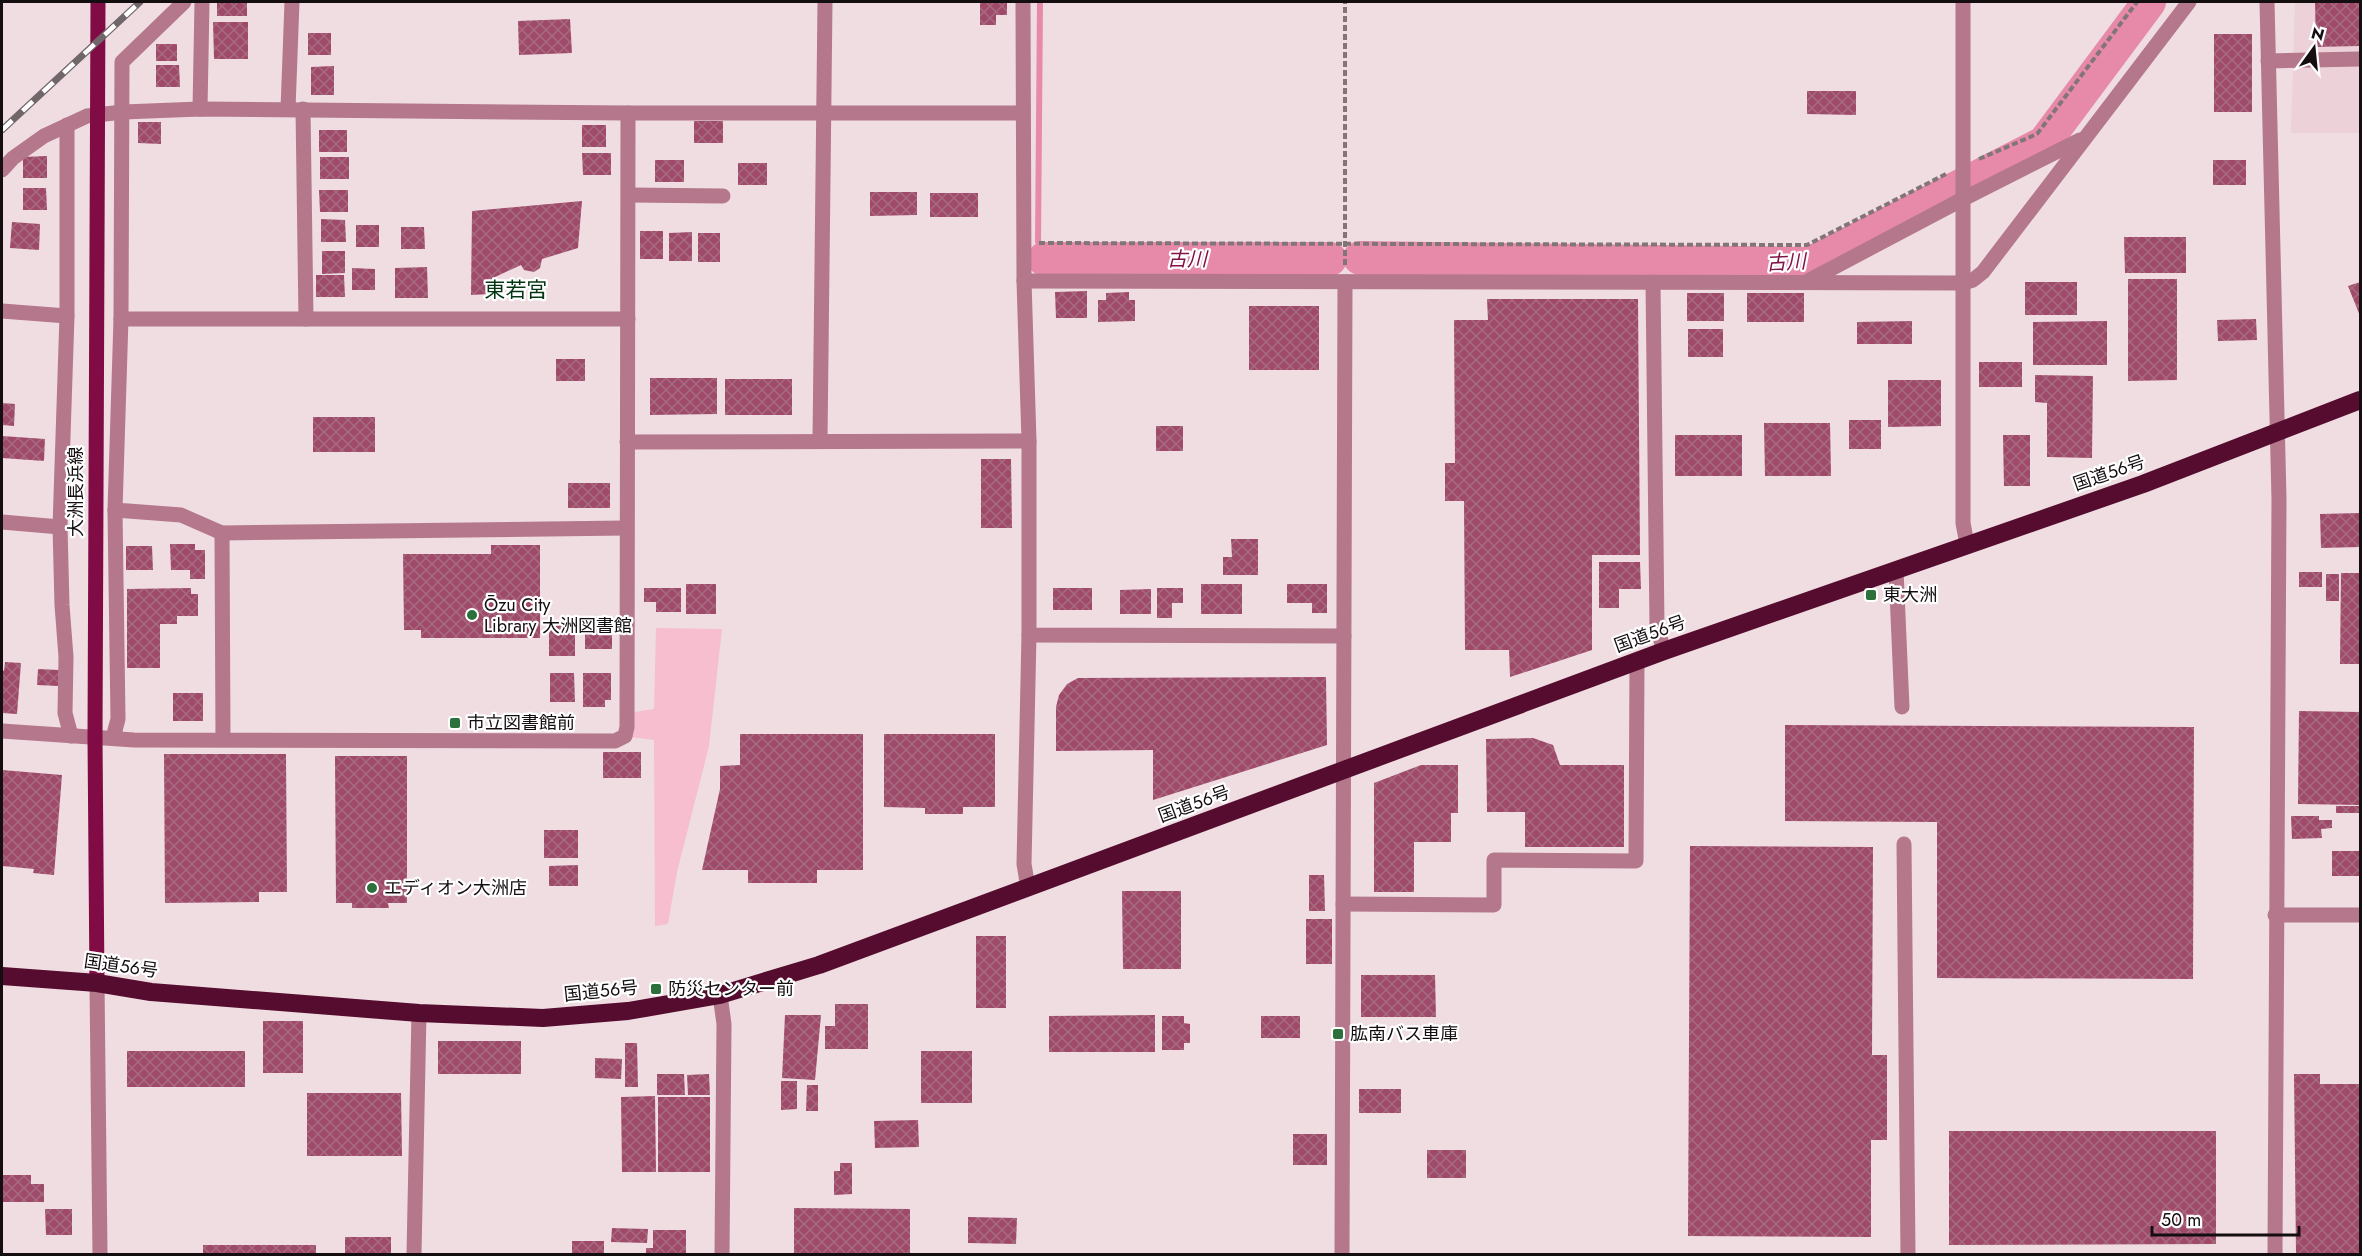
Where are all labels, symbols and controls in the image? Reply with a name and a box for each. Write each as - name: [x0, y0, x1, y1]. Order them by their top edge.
- north arrow: [2284, 18, 2344, 78]
- text: N: [2309, 21, 2327, 47]
- water label: 古川: [1167, 245, 1209, 274]
- water label: 古川: [1765, 247, 1809, 278]
- district label: 東若宮: [485, 275, 548, 305]
- street label: 大洲長浜線: [63, 447, 89, 537]
- street label: 国道56号: [2070, 449, 2148, 497]
- place label: 東大洲: [1883, 582, 1937, 608]
- marker: 東大洲: [1864, 588, 1878, 602]
- place label: Ōzu City Library 大洲図書館: [484, 592, 632, 639]
- marker: Ōzu City Library 大洲図書館: [465, 608, 479, 622]
- street label: 国道56号: [1611, 609, 1689, 659]
- place label: 市立図書館前: [467, 710, 575, 736]
- marker: 市立図書館前: [448, 716, 462, 730]
- street label: 国道56号: [1155, 779, 1233, 829]
- place label: エディオン大洲店: [384, 875, 527, 901]
- marker: エディオン大洲店: [365, 881, 379, 895]
- street label: 国道56号: [82, 948, 160, 984]
- street label: 国道56号: [563, 974, 639, 1008]
- place label: 防災センター前: [668, 976, 794, 1002]
- marker: 防災センター前: [649, 982, 663, 996]
- place label: 肱南バス車庫: [1350, 1021, 1458, 1047]
- marker: 肱南バス車庫: [1331, 1027, 1345, 1041]
- scale bar: [2152, 1199, 2299, 1237]
- text: 50 m: [2161, 1207, 2201, 1233]

